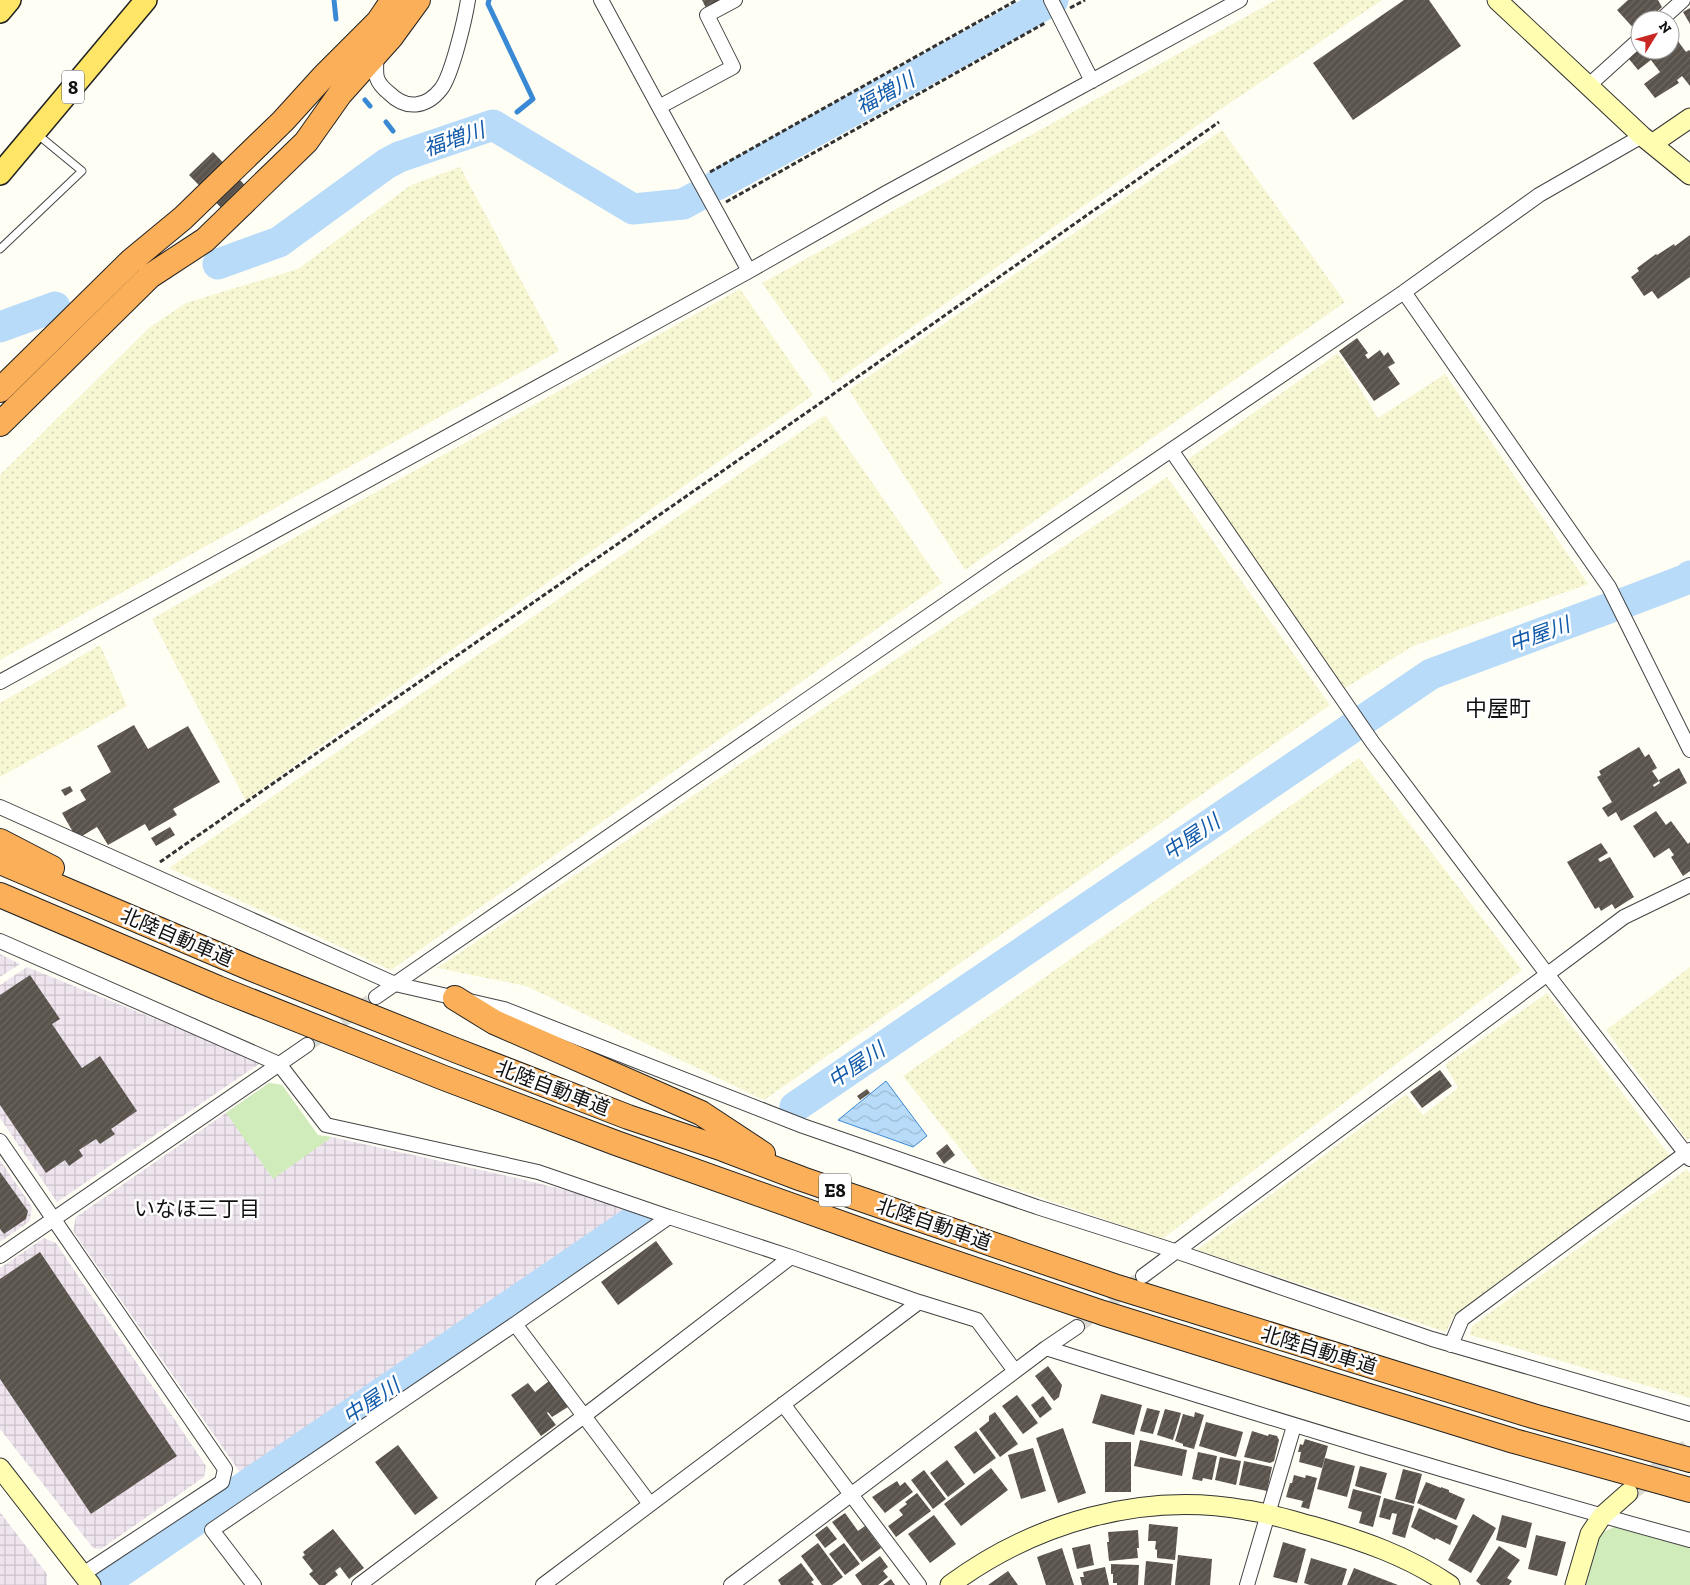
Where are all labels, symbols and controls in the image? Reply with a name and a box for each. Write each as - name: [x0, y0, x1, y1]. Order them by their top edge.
- north arrow: [1630, 10, 1680, 60]
- text: N: [1655, 18, 1675, 37]
- water label: 福増川: [851, 66, 920, 119]
- road number: 8: [62, 70, 84, 104]
- water label: 福増川: [420, 116, 490, 161]
- water label: 中屋川: [1505, 611, 1575, 657]
- district label: 中屋町: [1465, 695, 1531, 722]
- water label: 中屋川: [1158, 808, 1226, 865]
- street label: 北陸自動車道: [117, 903, 237, 971]
- water label: 中屋川: [823, 1036, 891, 1093]
- street label: 北陸自動車道: [493, 1055, 613, 1121]
- road number: E8: [819, 1174, 851, 1206]
- street label: 北陸自動車道: [873, 1193, 995, 1255]
- district label: いなほ三丁目: [134, 1196, 260, 1221]
- street label: 北陸自動車道: [1258, 1321, 1380, 1379]
- water label: 中屋川: [338, 1372, 406, 1429]

